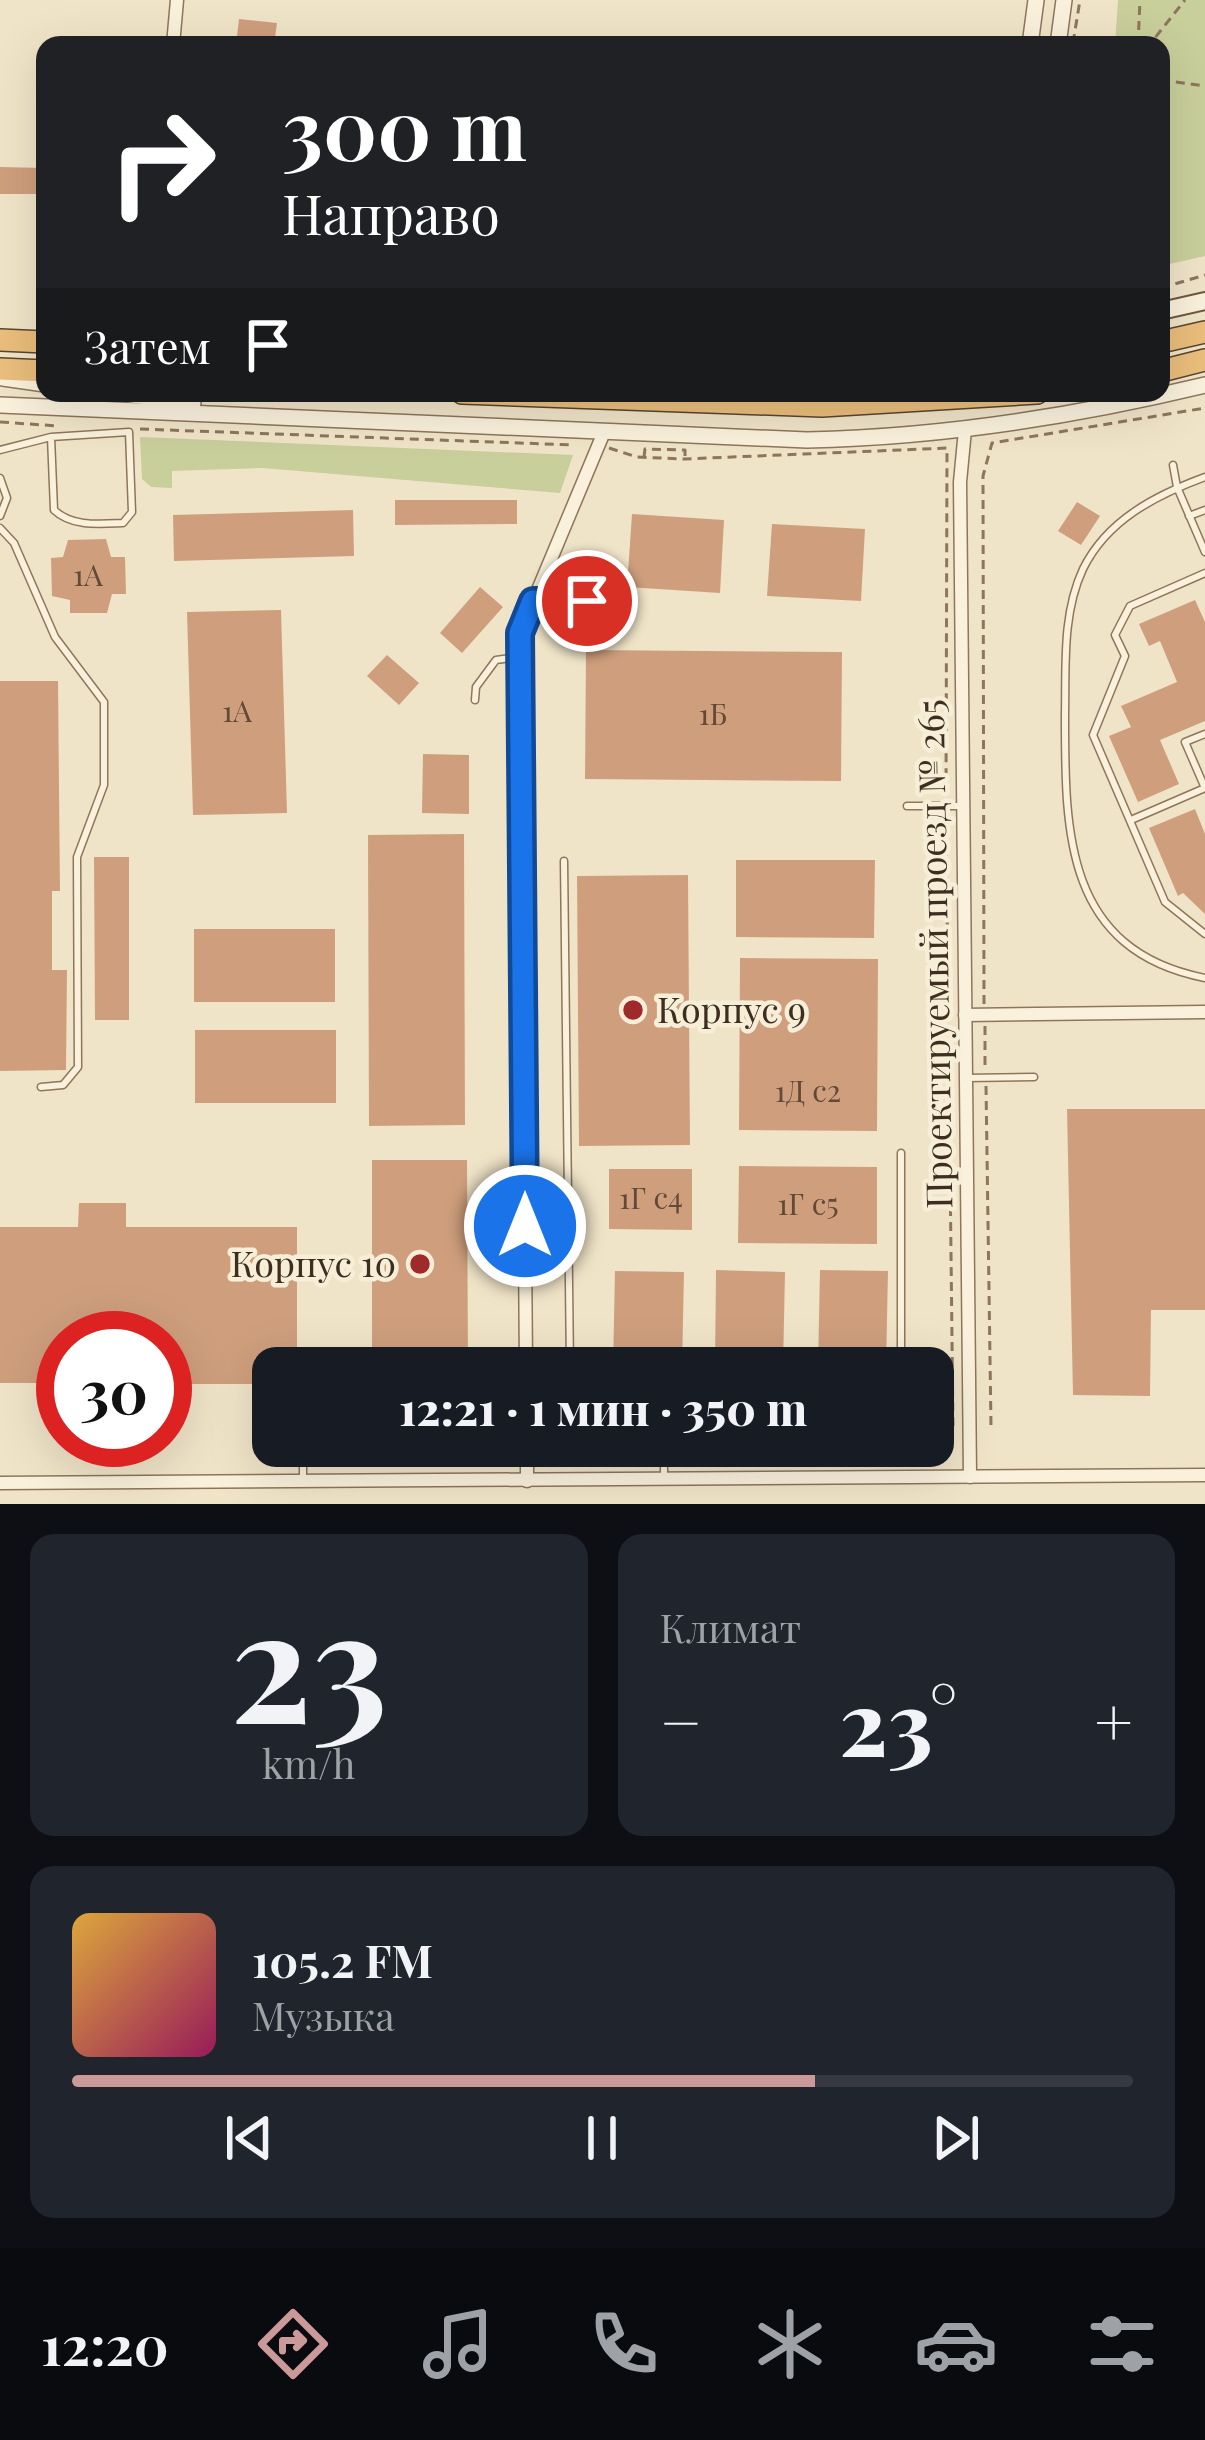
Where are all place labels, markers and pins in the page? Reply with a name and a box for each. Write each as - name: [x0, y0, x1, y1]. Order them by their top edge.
- pin: [536, 550, 638, 652]
- place label: Корпус 9: [657, 984, 806, 1032]
- marker: Корпус 9: [620, 997, 646, 1023]
- place label: Корпус 10: [230, 1238, 396, 1286]
- marker: Корпус 10: [407, 1251, 433, 1277]

